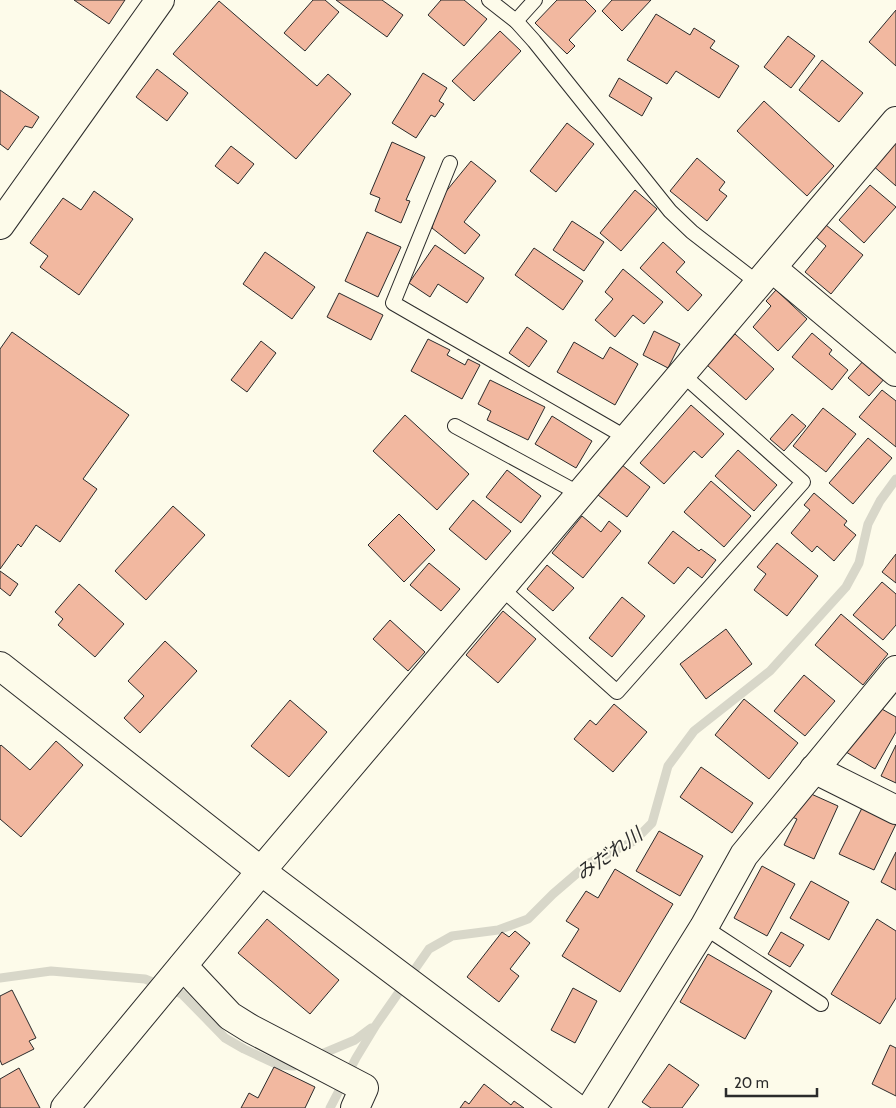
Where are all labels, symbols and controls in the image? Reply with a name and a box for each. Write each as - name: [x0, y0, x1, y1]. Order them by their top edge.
- water label: みだれ川: [571, 822, 648, 885]
- scale bar: [726, 1066, 817, 1098]
- text: 20 m: [734, 1074, 769, 1092]

